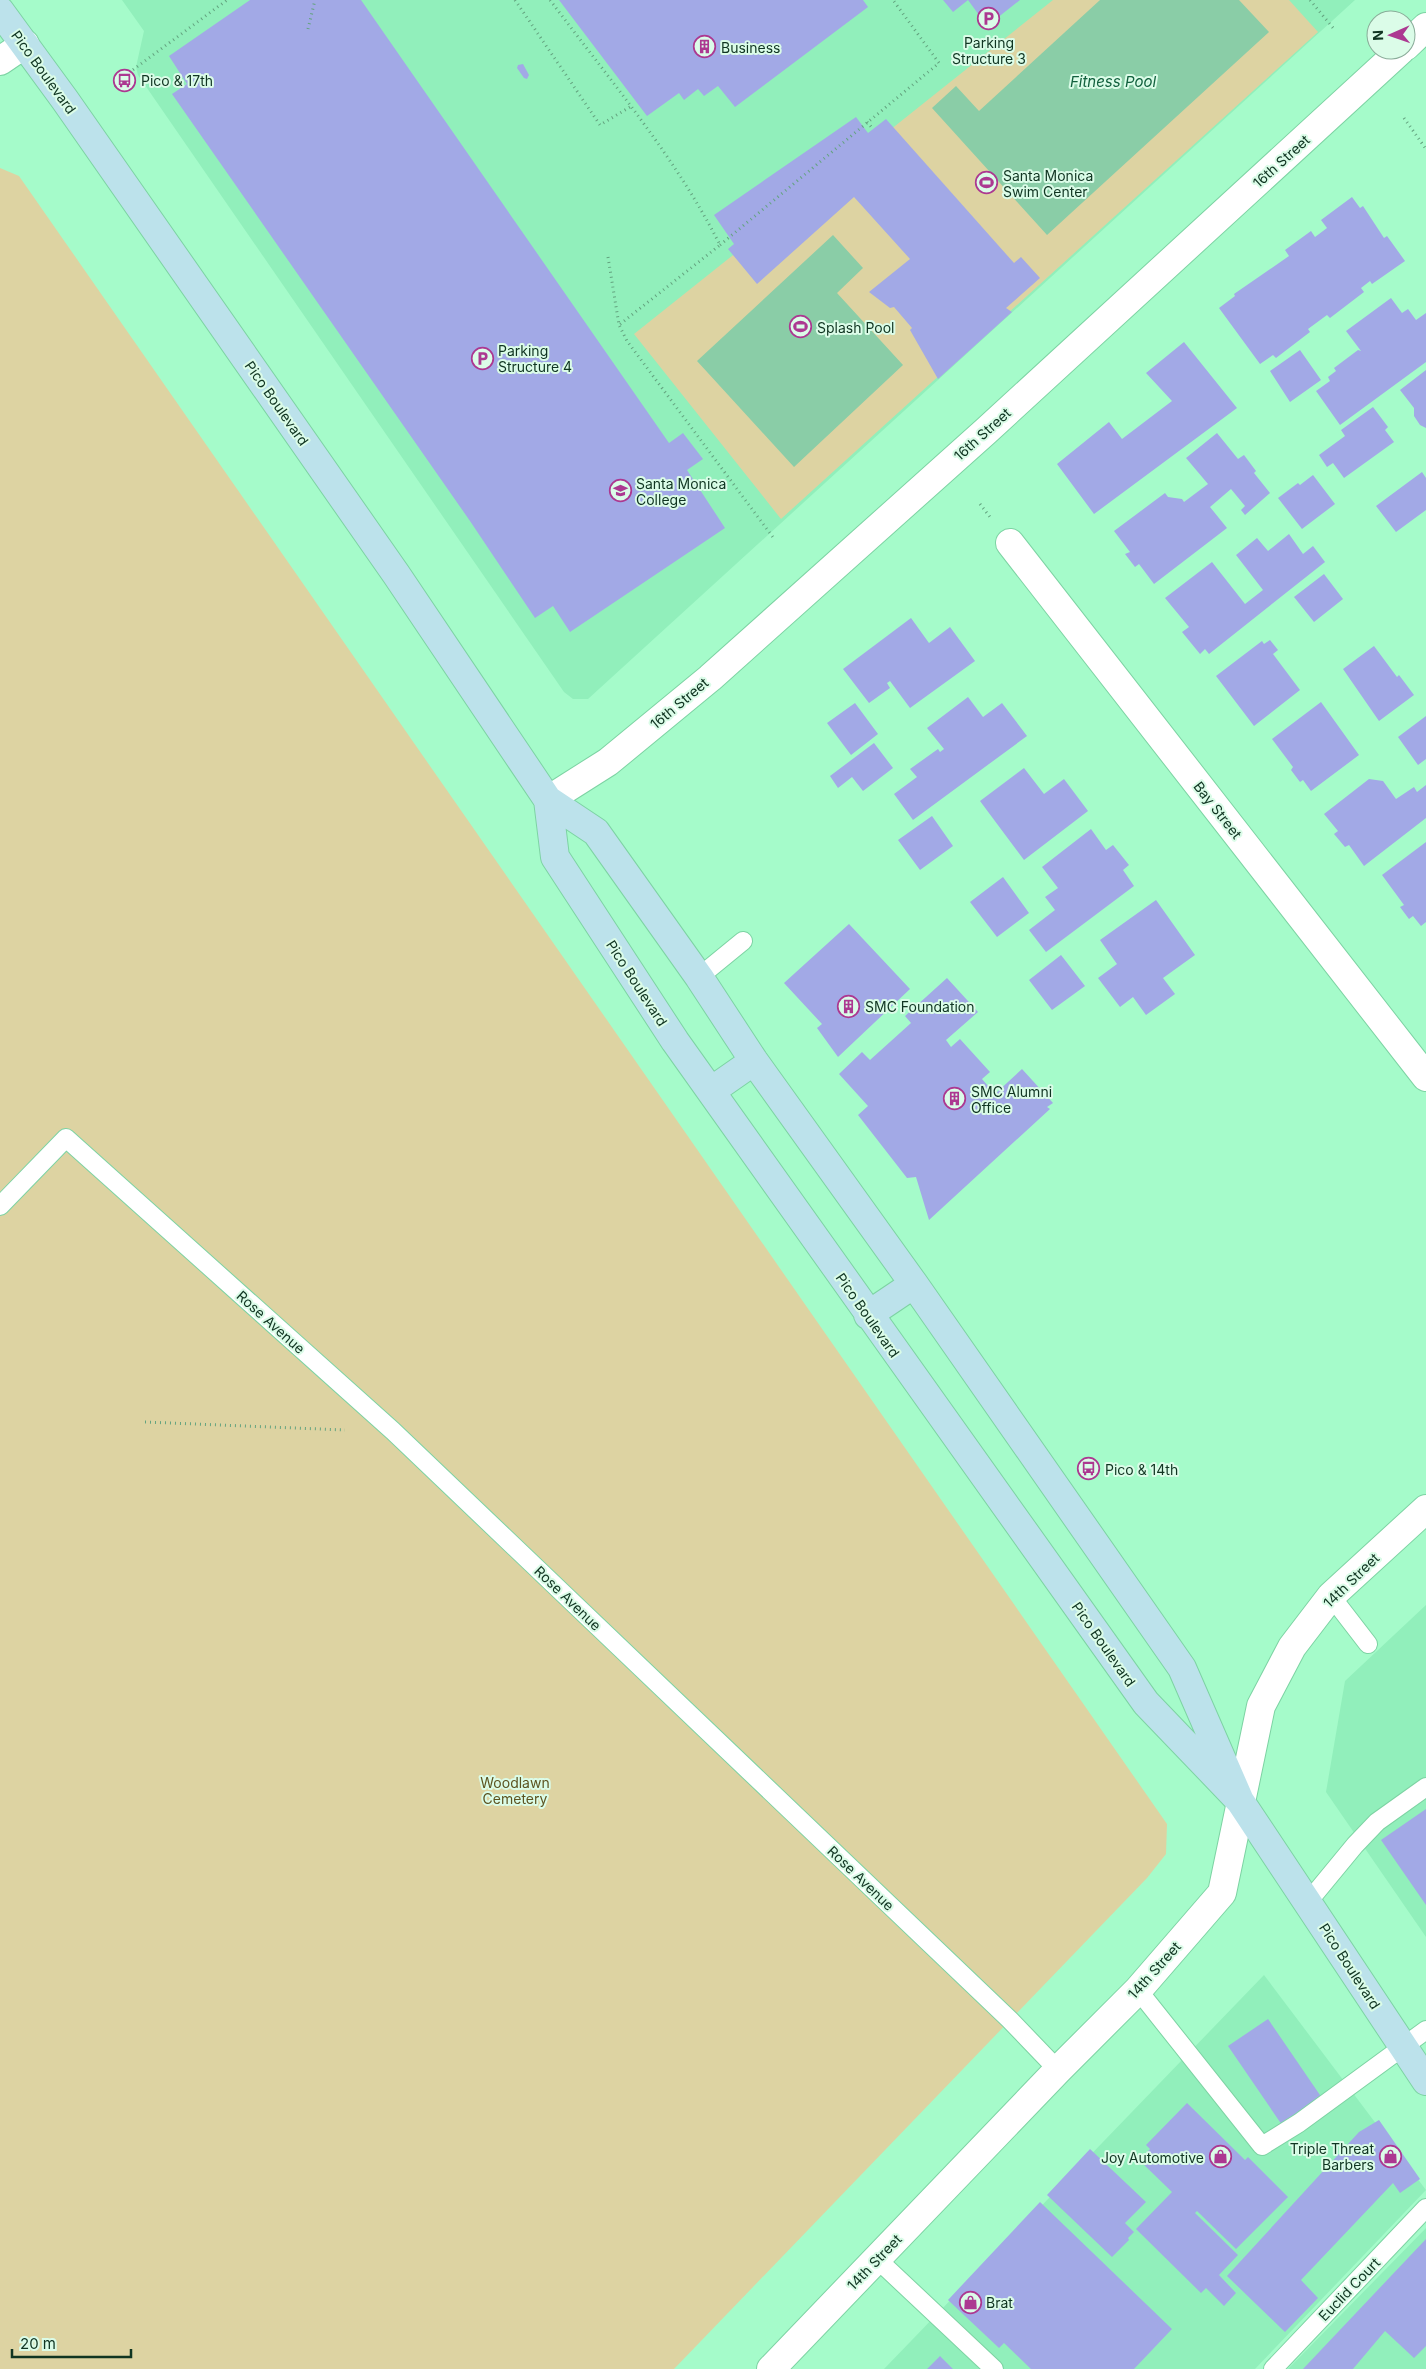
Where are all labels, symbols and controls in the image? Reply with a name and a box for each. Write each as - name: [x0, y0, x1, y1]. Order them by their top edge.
- parking icon: Parking Structure 3: [977, 7, 1001, 31]
- north arrow: [1366, 10, 1416, 60]
- street label: Pico Boulevard: [8, 27, 80, 117]
- text: N: [1369, 30, 1386, 41]
- place label: Parking Structure 3: [952, 34, 1026, 67]
- building icon: Business: [693, 35, 717, 59]
- place label: Business: [721, 39, 780, 56]
- bus stop icon: Pico & 17th: [113, 68, 137, 92]
- place label: Pico & 17th: [141, 72, 213, 89]
- water label: Fitness Pool: [1070, 72, 1156, 91]
- street label: 16th Street: [1249, 131, 1313, 191]
- place label: Santa Monica Swim Center: [1003, 167, 1093, 200]
- sports icon: Santa Monica Swim Center: [975, 171, 999, 195]
- sports icon: Splash Pool: [789, 315, 813, 339]
- place label: Splash Pool: [817, 319, 894, 336]
- place label: Parking Structure 4: [498, 342, 572, 375]
- parking icon: Parking Structure 4: [470, 346, 494, 370]
- street label: Pico Boulevard: [242, 358, 312, 448]
- street label: 16th Street: [950, 404, 1014, 464]
- place label: Santa Monica College: [636, 475, 726, 508]
- school or university icon: Santa Monica College: [608, 479, 632, 503]
- street label: 16th Street: [646, 674, 712, 732]
- street label: Bay Street: [1190, 778, 1246, 842]
- street label: Pico Boulevard: [603, 937, 671, 1029]
- building icon: SMC Foundation: [837, 994, 861, 1018]
- place label: SMC Foundation: [865, 998, 975, 1015]
- place label: SMC Alumni Office: [971, 1083, 1052, 1116]
- building icon: SMC Alumni Office: [943, 1087, 967, 1111]
- street label: Pico Boulevard: [833, 1270, 903, 1360]
- street label: Rose Avenue: [233, 1287, 309, 1357]
- bus stop icon: Pico & 14th: [1077, 1457, 1101, 1481]
- place label: Pico & 14th: [1105, 1461, 1178, 1478]
- street label: 14th Street: [1320, 1549, 1383, 1611]
- street label: Rose Avenue: [531, 1562, 605, 1634]
- street label: Pico Boulevard: [1069, 1599, 1139, 1689]
- park label: Woodlawn Cemetery: [480, 1774, 550, 1807]
- street label: Rose Avenue: [824, 1842, 898, 1914]
- street label: Pico Boulevard: [1316, 1920, 1384, 2012]
- street label: 14th Street: [1124, 1938, 1184, 2002]
- place label: Triple Threat Barbers: [1290, 2140, 1374, 2173]
- shop icon: Triple Threat Barbers: [1378, 2144, 1402, 2168]
- shop icon: Joy Automotive: [1208, 2145, 1232, 2169]
- place label: Joy Automotive: [1101, 2149, 1204, 2166]
- street label: 14th Street: [843, 2230, 905, 2293]
- street label: Euclid Court: [1315, 2254, 1384, 2324]
- shop icon: Brat: [958, 2290, 982, 2314]
- place label: Brat: [986, 2294, 1013, 2311]
- scale bar: [12, 2326, 131, 2358]
- text: 20 m: [20, 2334, 56, 2353]

